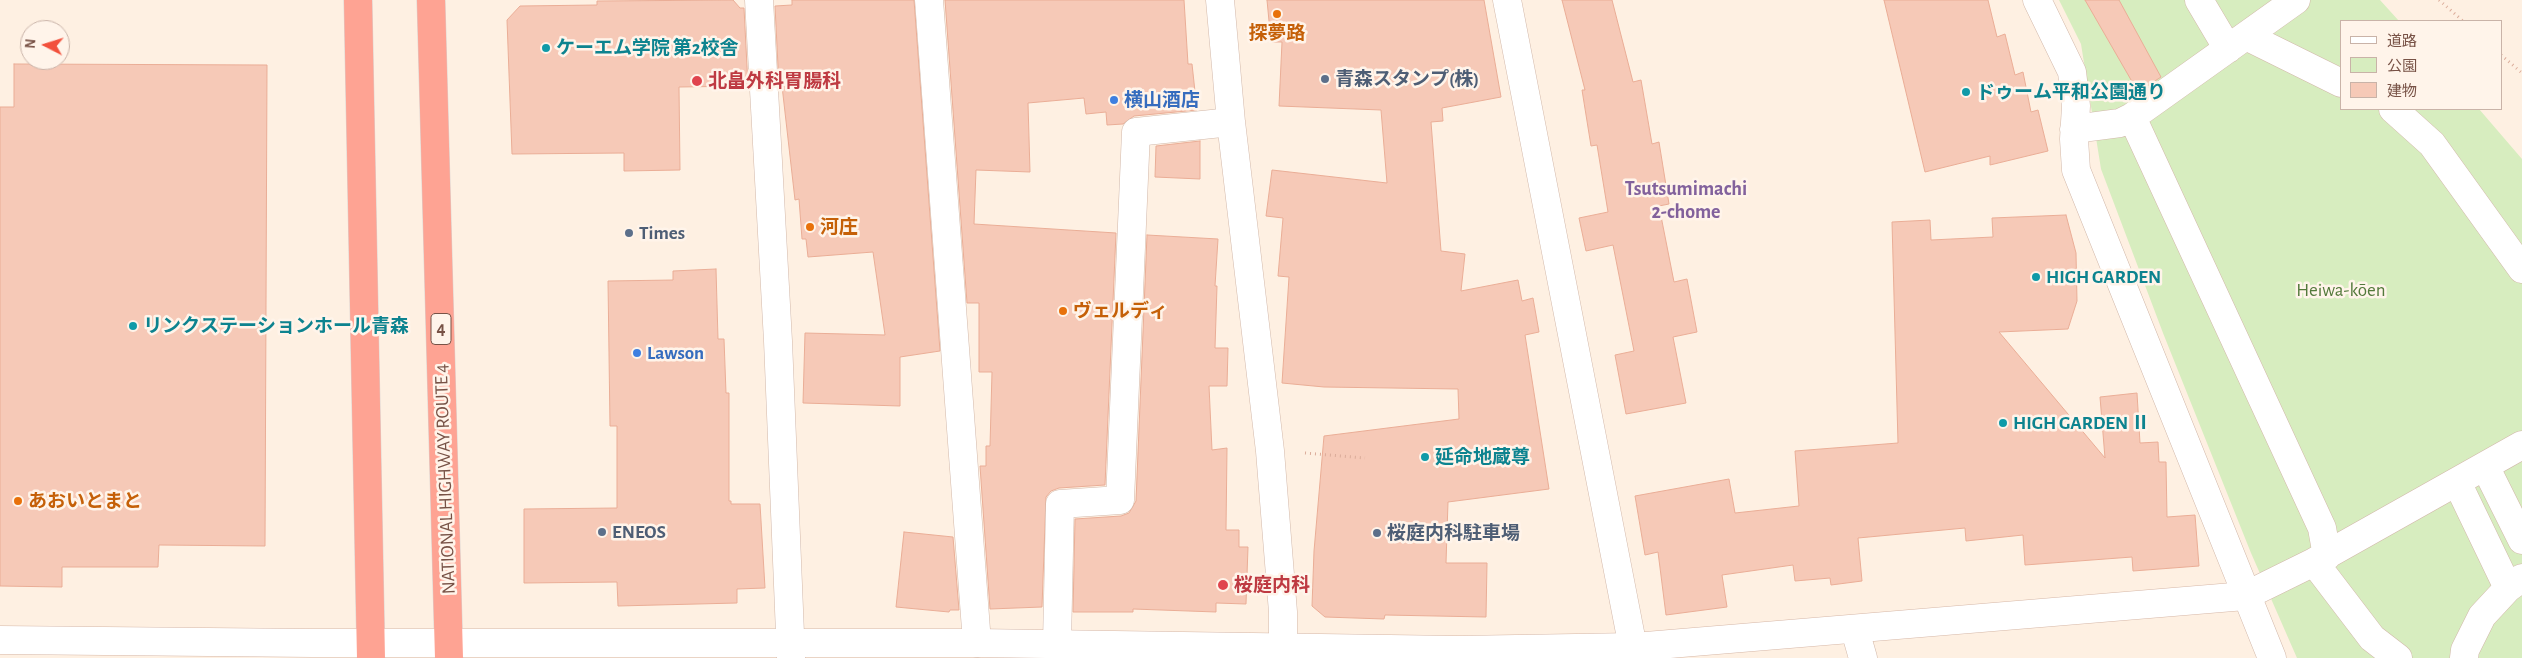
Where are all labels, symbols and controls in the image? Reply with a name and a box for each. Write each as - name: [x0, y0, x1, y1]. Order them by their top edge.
- marker: 探夢路: [1271, 8, 1283, 20]
- north arrow: [20, 20, 70, 70]
- legend: [2340, 20, 2502, 110]
- place label: 探夢路: [1249, 22, 1305, 44]
- text: 道路: [2387, 34, 2417, 49]
- place label: ケーエム学院 第2校舎: [556, 37, 739, 59]
- text: N: [24, 38, 38, 49]
- marker: ケーエム学院 第2校舎: [540, 42, 552, 54]
- text: 公園: [2387, 59, 2417, 74]
- place label: 青森スタンプ(株): [1335, 68, 1479, 90]
- place label: 北畠外科胃腸科: [708, 70, 841, 92]
- marker: 青森スタンプ(株): [1319, 73, 1331, 85]
- marker: 北畠外科胃腸科: [690, 74, 704, 88]
- place label: ドゥーム平和公園通り: [1976, 81, 2166, 103]
- text: 建物: [2387, 84, 2417, 99]
- marker: ドゥーム平和公園通り: [1960, 86, 1972, 98]
- place label: 横山酒店: [1124, 89, 1200, 111]
- marker: 横山酒店: [1108, 94, 1120, 106]
- district label: Tsutsumimachi 2-chome: [1625, 177, 1747, 224]
- place label: 河庄: [820, 216, 858, 238]
- marker: 河庄: [804, 221, 816, 233]
- place label: Times: [639, 222, 685, 244]
- marker: Times: [623, 227, 635, 239]
- place label: HIGH GARDEN: [2046, 266, 2161, 288]
- marker: HIGH GARDEN: [2030, 271, 2042, 283]
- park label: Heiwa-kōen: [2296, 279, 2386, 301]
- place label: ヴェルディ: [1073, 300, 1168, 322]
- marker: ヴェルディ: [1057, 305, 1069, 317]
- road number: 4: [431, 314, 451, 344]
- place label: リンクステーションホール青森: [143, 315, 409, 337]
- marker: リンクステーションホール青森: [127, 320, 139, 332]
- place label: Lawson: [647, 342, 704, 364]
- marker: Lawson: [631, 347, 643, 359]
- street label: NATIONAL HIGHWAY ROUTE 4: [430, 363, 460, 595]
- place label: HIGH GARDEN Ⅱ: [2013, 412, 2150, 434]
- marker: HIGH GARDEN Ⅱ: [1997, 417, 2009, 429]
- place label: 延命地蔵尊: [1435, 446, 1530, 468]
- marker: 延命地蔵尊: [1419, 451, 1431, 463]
- place label: あおいとまと: [28, 490, 142, 512]
- marker: あおいとまと: [12, 495, 24, 507]
- place label: ENEOS: [612, 521, 666, 543]
- place label: 桜庭内科駐車場: [1387, 522, 1520, 544]
- marker: ENEOS: [596, 526, 608, 538]
- marker: 桜庭内科駐車場: [1371, 527, 1383, 539]
- place label: 桜庭内科: [1234, 574, 1310, 596]
- marker: 桜庭内科: [1216, 578, 1230, 592]

